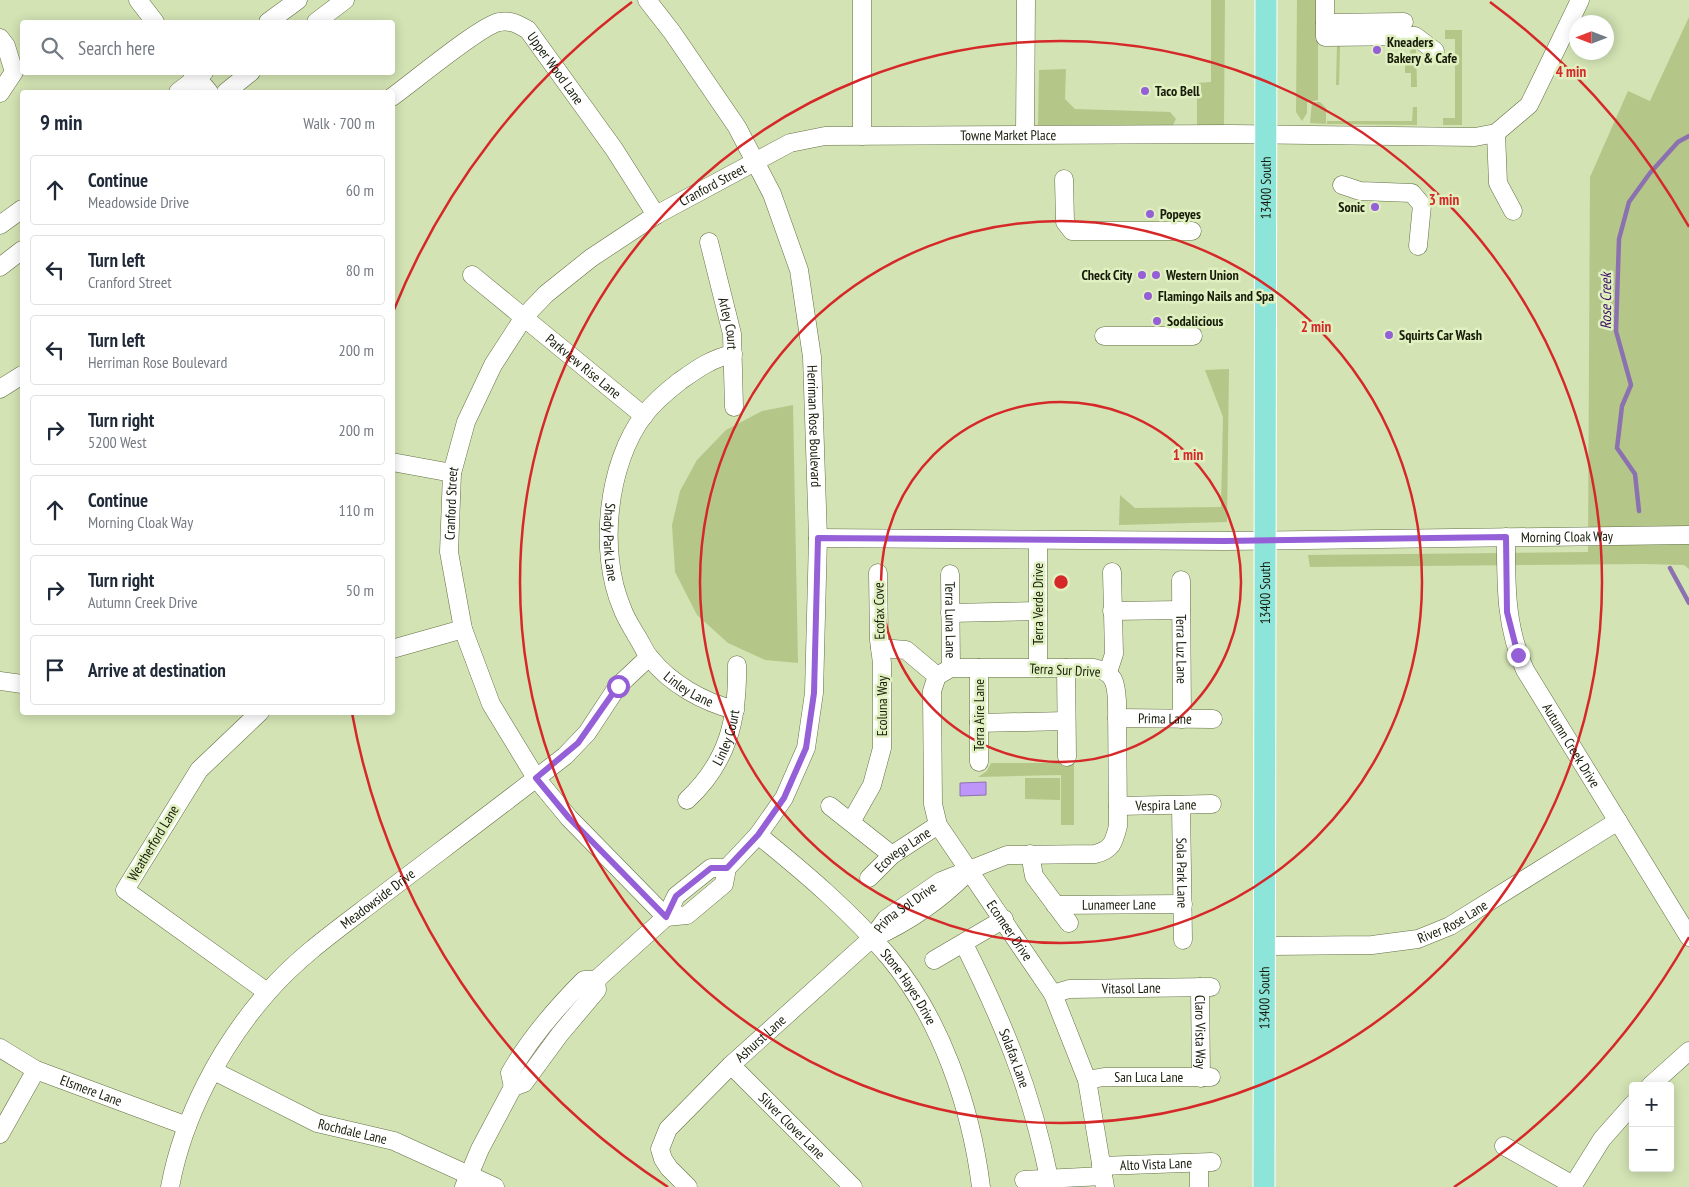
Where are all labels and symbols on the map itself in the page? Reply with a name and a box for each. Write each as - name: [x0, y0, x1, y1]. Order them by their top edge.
- north arrow: [1569, 15, 1614, 60]
- street label: Upper Wood Lane: [523, 28, 588, 108]
- place label: Kneaders Bakery & Cafe: [1387, 33, 1457, 67]
- marker: Kneaders Bakery & Cafe: [1371, 44, 1383, 56]
- text: 4 min: [1556, 62, 1586, 81]
- place label: Taco Bell: [1155, 82, 1200, 100]
- marker: Taco Bell: [1139, 85, 1151, 97]
- street label: Towne Market Place: [960, 126, 1057, 144]
- street label: 13400 South: [1257, 157, 1275, 219]
- street label: Cranford Street: [676, 159, 749, 210]
- text: 3 min: [1429, 190, 1459, 209]
- place label: Sonic: [1338, 198, 1365, 216]
- marker: Sonic: [1369, 201, 1381, 213]
- place label: Popeyes: [1160, 205, 1201, 223]
- marker: Popeyes: [1144, 208, 1156, 220]
- place label: Check City: [1081, 266, 1132, 284]
- place label: Western Union: [1165, 266, 1239, 284]
- marker: Check City: [1136, 269, 1148, 281]
- marker: Western Union: [1150, 269, 1162, 281]
- water label: Rose Creek: [1596, 271, 1615, 329]
- place label: Flamingo Nails and Spa: [1158, 287, 1274, 305]
- marker: Flamingo Nails and Spa: [1142, 290, 1154, 302]
- street label: Arley Court: [714, 295, 741, 350]
- place label: Sodalicious: [1167, 312, 1223, 330]
- marker: Sodalicious: [1151, 315, 1163, 327]
- text: 2 min: [1301, 317, 1331, 336]
- place label: Squirts Car Wash: [1399, 326, 1482, 344]
- marker: Squirts Car Wash: [1383, 329, 1395, 341]
- street label: Parkview Rise Lane: [542, 330, 625, 403]
- street label: Herriman Rose Boulevard: [803, 365, 825, 487]
- text: 1 min: [1173, 445, 1203, 464]
- street label: Cranford Street: [440, 464, 462, 540]
- street label: Shady Park Lane: [600, 502, 622, 583]
- street label: Morning Cloak Way: [1521, 527, 1614, 546]
- street label: 13400 South: [1256, 562, 1274, 624]
- street label: Terra Verde Drive: [1029, 563, 1047, 645]
- centre of rings: [1052, 573, 1070, 591]
- street label: Ecofax Cove: [869, 582, 888, 640]
- street label: Terra Luna Lane: [941, 582, 960, 659]
- street label: Terra Luz Lane: [1172, 614, 1191, 684]
- route end: [1507, 644, 1530, 667]
- street label: Terra Sur Drive: [1029, 659, 1101, 681]
- street label: Linley Lane: [660, 668, 716, 711]
- route start: [607, 675, 630, 698]
- street label: Ecoluna Way: [873, 675, 891, 736]
- street label: Terra Aire Lane: [970, 679, 988, 751]
- street label: Autumn Creek Drive: [1539, 700, 1604, 791]
- street label: Linley Court: [708, 708, 743, 769]
- street label: Prima Lane: [1138, 709, 1192, 728]
- street label: Vespira Lane: [1134, 795, 1197, 815]
- street label: Weatherford Lane: [123, 802, 183, 884]
- street label: Ecovega Lane: [871, 823, 934, 876]
- street label: Sola Park Lane: [1172, 838, 1192, 909]
- street label: Meadowside Drive: [337, 865, 419, 933]
- street label: Prima Sol Drive: [870, 878, 940, 936]
- street label: Lunameer Lane: [1082, 895, 1156, 914]
- street label: River Rose Lane: [1415, 896, 1491, 947]
- street label: Ecomeer Drive: [983, 897, 1037, 965]
- street label: Stone Hayes Drive: [877, 945, 940, 1028]
- street label: 13400 South: [1255, 967, 1273, 1029]
- street label: Vitasol Lane: [1100, 979, 1161, 998]
- street label: Claro Vista Way: [1191, 995, 1210, 1070]
- street label: Ashurst Lane: [731, 1011, 790, 1066]
- street label: Solafax Lane: [995, 1026, 1034, 1090]
- street label: San Luca Lane: [1114, 1068, 1184, 1086]
- street label: Elsmere Lane: [58, 1071, 125, 1110]
- street label: Silver Clover Lane: [755, 1089, 829, 1163]
- street label: Rochdale Lane: [316, 1115, 389, 1148]
- street label: Alto Vista Lane: [1120, 1154, 1193, 1174]

